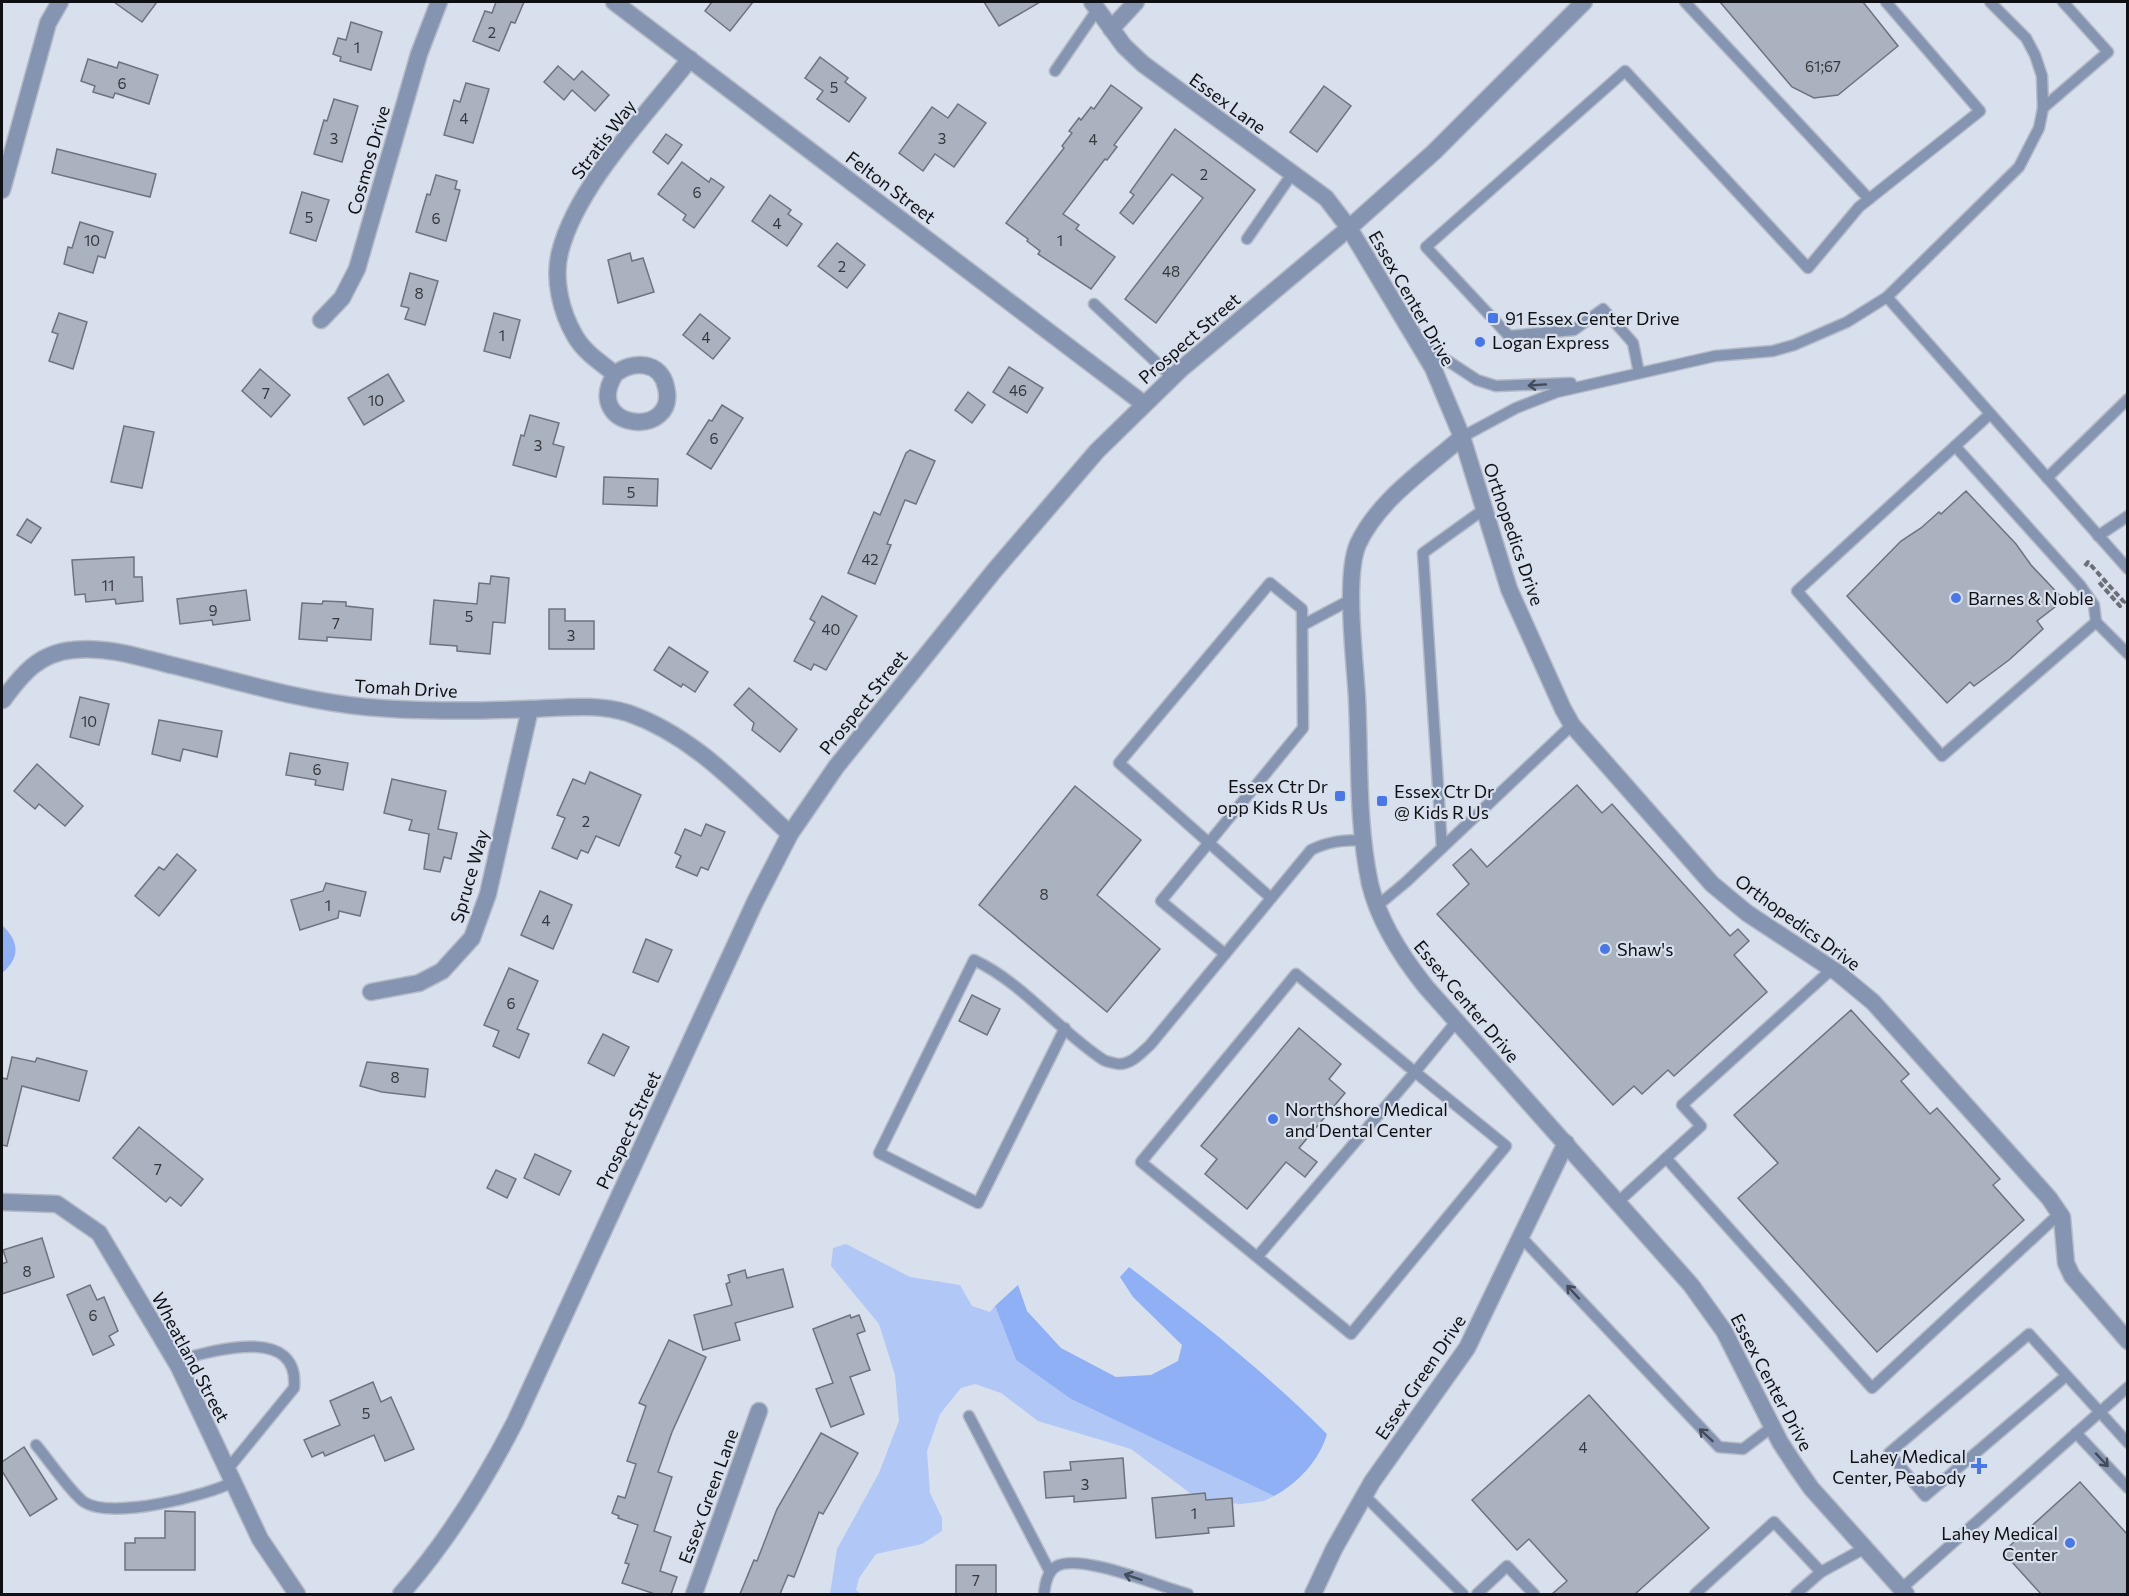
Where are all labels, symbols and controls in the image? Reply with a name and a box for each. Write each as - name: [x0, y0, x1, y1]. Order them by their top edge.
- house number: 2: [488, 23, 496, 41]
- house number: 1: [354, 38, 360, 56]
- house number: 61;67: [1805, 57, 1841, 75]
- street label: Essex Lane: [1186, 68, 1270, 138]
- house number: 6: [117, 74, 127, 92]
- house number: 5: [830, 78, 838, 96]
- street label: Stratis Way: [566, 95, 640, 183]
- street label: Cosmos Drive: [342, 103, 394, 217]
- house number: 4: [460, 109, 469, 127]
- house number: 3: [330, 129, 338, 147]
- house number: 3: [938, 129, 946, 147]
- house number: 4: [1089, 130, 1098, 148]
- street label: Felton Street: [842, 146, 940, 228]
- house number: 2: [1200, 165, 1208, 183]
- house number: 6: [692, 183, 702, 201]
- house number: 5: [305, 208, 313, 226]
- house number: 6: [431, 209, 441, 227]
- house number: 4: [773, 214, 782, 232]
- street label: Essex Center Drive: [1364, 226, 1460, 370]
- house number: 10: [84, 231, 100, 249]
- house number: 1: [1057, 231, 1063, 249]
- house number: 2: [838, 257, 846, 275]
- house number: 48: [1162, 262, 1180, 280]
- house number: 8: [414, 284, 424, 302]
- street label: Prospect Street: [1134, 288, 1244, 388]
- place label: 91 Essex Center Drive: [1505, 307, 1680, 329]
- marker: 91 Essex Center Drive: [1486, 311, 1500, 325]
- house number: 1: [499, 326, 505, 344]
- house number: 4: [702, 328, 711, 346]
- place label: Logan Express: [1492, 331, 1610, 353]
- marker: Logan Express: [1473, 335, 1487, 349]
- one-way arrow: [1528, 380, 1548, 391]
- house number: 46: [1009, 381, 1027, 399]
- house number: 7: [262, 384, 270, 402]
- house number: 10: [368, 391, 384, 409]
- house number: 6: [709, 429, 719, 447]
- house number: 3: [534, 436, 542, 454]
- street label: Orthopedics Drive: [1479, 460, 1549, 608]
- house number: 5: [627, 483, 635, 501]
- house number: 42: [861, 550, 879, 568]
- house number: 11: [102, 576, 114, 594]
- place label: Barnes & Noble: [1968, 587, 2093, 609]
- marker: Barnes & Noble: [1949, 591, 1963, 605]
- house number: 9: [208, 601, 218, 619]
- house number: 5: [465, 607, 473, 625]
- house number: 7: [332, 614, 340, 632]
- house number: 40: [822, 620, 840, 638]
- house number: 3: [567, 626, 575, 644]
- street label: Prospect Street: [814, 645, 912, 759]
- street label: Tomah Drive: [354, 674, 458, 702]
- house number: 10: [81, 712, 97, 730]
- house number: 6: [312, 760, 322, 778]
- place label: Essex Ctr Dr opp Kids R Us: [1217, 775, 1328, 818]
- place label: Essex Ctr Dr @ Kids R Us: [1394, 780, 1494, 823]
- marker: Essex Ctr Dr opp Kids R Us: [1333, 789, 1347, 803]
- marker: Essex Ctr Dr @ Kids R Us: [1375, 794, 1389, 808]
- house number: 2: [582, 812, 590, 830]
- street label: Spruce Way: [445, 827, 493, 925]
- street label: Orthopedics Drive: [1731, 869, 1865, 975]
- house number: 8: [1039, 885, 1049, 903]
- house number: 1: [325, 896, 331, 914]
- house number: 4: [542, 911, 551, 929]
- street label: Essex Center Drive: [1410, 936, 1524, 1066]
- place label: Shaw's: [1617, 938, 1673, 960]
- marker: Shaw's: [1598, 942, 1612, 956]
- house number: 6: [506, 994, 516, 1012]
- street label: Prospect Street: [591, 1067, 665, 1193]
- house number: 8: [390, 1068, 400, 1086]
- place label: Northshore Medical and Dental Center: [1285, 1098, 1448, 1141]
- marker: Northshore Medical and Dental Center: [1266, 1112, 1280, 1126]
- house number: 7: [154, 1160, 162, 1178]
- house number: 8: [22, 1262, 32, 1280]
- one-way arrow: [1565, 1285, 1580, 1300]
- street label: Wheatland Street: [147, 1288, 235, 1426]
- house number: 6: [88, 1306, 98, 1324]
- street label: Essex Green Drive: [1370, 1310, 1470, 1444]
- street label: Essex Center Drive: [1726, 1310, 1818, 1454]
- house number: 5: [362, 1404, 370, 1422]
- street label: Essex Green Lane: [673, 1426, 743, 1566]
- one-way arrow: [1698, 1428, 1713, 1442]
- house number: 4: [1579, 1438, 1588, 1456]
- place label: Lahey Medical Center, Peabody: [1832, 1445, 1966, 1488]
- one-way arrow: [2095, 1453, 2109, 1468]
- marker: Lahey Medical Center, Peabody: [1970, 1457, 1988, 1475]
- house number: 3: [1081, 1475, 1089, 1493]
- house number: 1: [1191, 1504, 1197, 1522]
- place label: Lahey Medical Center: [1941, 1522, 2058, 1565]
- marker: Lahey Medical Center: [2063, 1536, 2077, 1550]
- house number: 7: [972, 1571, 980, 1589]
- one-way arrow: [1124, 1571, 1143, 1582]

